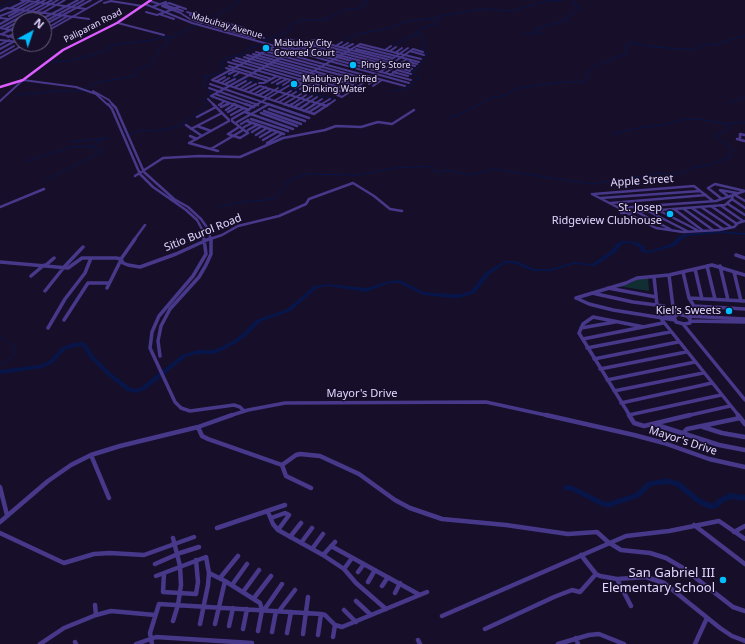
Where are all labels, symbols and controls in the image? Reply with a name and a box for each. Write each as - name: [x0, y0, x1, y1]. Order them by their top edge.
- street label: Paliparan Road: [62, 7, 124, 45]
- street label: Mabuhay Avenue: [190, 11, 264, 41]
- north arrow: [12, 12, 52, 52]
- text: N: [31, 15, 48, 32]
- place label: Mabuhay City Covered Court: [274, 38, 335, 59]
- marker: Mabuhay City Covered Court: [261, 43, 271, 53]
- marker: Ping's Store: [348, 60, 358, 70]
- place label: Ping's Store: [361, 60, 411, 70]
- place label: Mabuhay Purified Drinking Water: [302, 74, 377, 95]
- marker: Mabuhay Purified Drinking Water: [289, 79, 299, 89]
- street label: Apple Street: [610, 172, 674, 190]
- place label: St. Josep Ridgeview Clubhouse: [552, 201, 662, 227]
- marker: St. Josep Ridgeview Clubhouse: [665, 209, 675, 219]
- street label: Sitio Burol Road: [162, 211, 244, 255]
- place label: Kiel's Sweets: [656, 304, 721, 318]
- marker: Kiel's Sweets: [724, 306, 734, 316]
- street label: Mayor's Drive: [327, 387, 397, 401]
- street label: Mayor's Drive: [647, 424, 719, 458]
- place label: San Gabriel III Elementary School: [602, 565, 715, 596]
- marker: San Gabriel III Elementary School: [718, 575, 728, 585]

